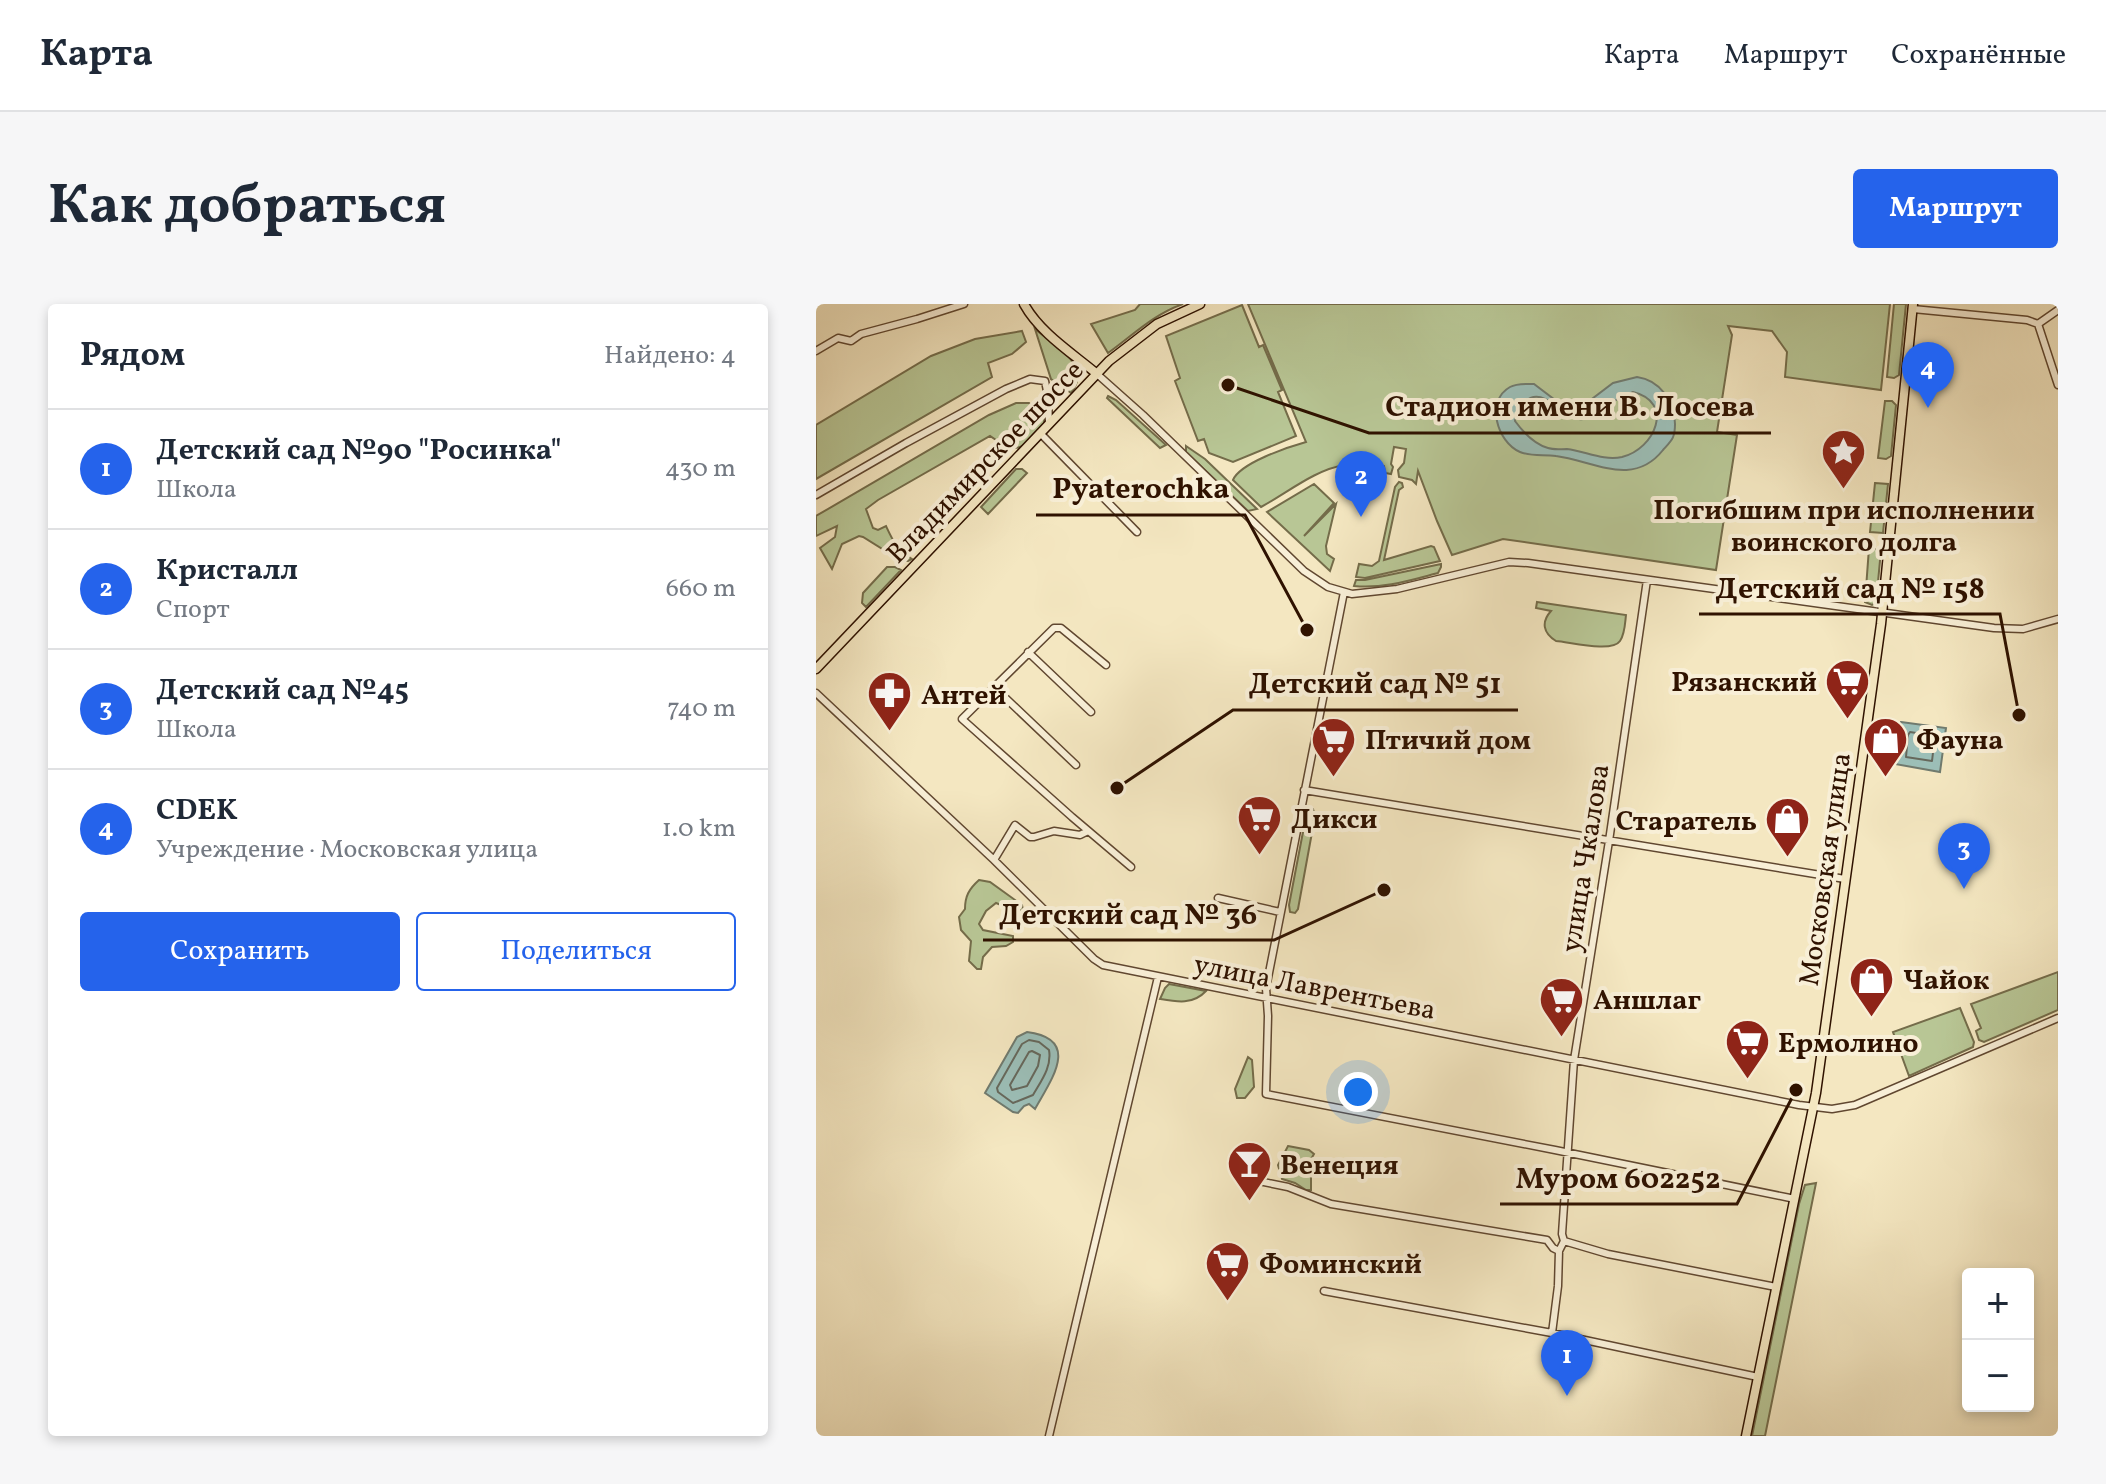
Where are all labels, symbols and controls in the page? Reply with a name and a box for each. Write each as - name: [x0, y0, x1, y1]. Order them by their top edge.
- text: Карта: [40, 29, 153, 82]
- text: Карта: [1604, 36, 1680, 75]
- text: Маршрут: [1724, 36, 1847, 75]
- text: Сохранённые: [1891, 36, 2066, 75]
- text: Как добраться: [48, 169, 446, 247]
- button: Маршрут: [1853, 169, 2058, 248]
- text: Рядом: [80, 333, 185, 380]
- text: Найдено: 4: [604, 338, 736, 374]
- pin: 4: [1902, 342, 1954, 408]
- street label: Владимирское шоссе: [878, 352, 1093, 573]
- callout: Стадион имени В. Лосева: [1369, 379, 1771, 433]
- text: Стадион имени В. Лосева: [1385, 387, 1755, 429]
- place icon: Погибшим при исполнении воинского долга: [1820, 428, 1868, 491]
- text: Детский сад №90 "Росинка": [156, 430, 562, 472]
- text: 1: [101, 451, 111, 487]
- text: 430 m: [665, 451, 736, 487]
- pin: 2: [1335, 451, 1387, 517]
- callout: Pyaterochka: [1036, 461, 1245, 515]
- text: Pyaterochka: [1052, 469, 1230, 511]
- text: Школа: [156, 472, 237, 508]
- place label: Погибшим при исполнении воинского долга: [1653, 492, 2035, 563]
- text: Кристалл: [156, 550, 298, 592]
- callout: Детский сад № 158: [1699, 560, 2000, 614]
- text: Детский сад № 158: [1715, 569, 1985, 611]
- text: 2: [99, 571, 113, 607]
- text: 660 m: [666, 571, 736, 607]
- text: Спорт: [156, 592, 230, 628]
- callout: Детский сад № 51: [1233, 656, 1518, 710]
- supermarket icon: Рязанский: [1824, 657, 1872, 720]
- text: Детский сад № 51: [1248, 664, 1502, 706]
- place label: Рязанский: [1671, 664, 1817, 703]
- text: Детский сад №45: [156, 670, 409, 712]
- pharmacy icon: Антей: [866, 670, 914, 733]
- place label: Антей: [921, 677, 1007, 716]
- text: 3: [99, 691, 113, 727]
- text: 740 m: [667, 691, 736, 727]
- text: Школа: [156, 712, 237, 748]
- supermarket icon: Птичий дом: [1310, 715, 1358, 778]
- shop icon: Фауна: [1861, 715, 1909, 778]
- place label: Птичий дом: [1365, 722, 1531, 761]
- place label: Фауна: [1916, 722, 2004, 761]
- street label: Московская улица: [1791, 750, 1862, 989]
- street label: улица Чкалова: [1552, 761, 1621, 955]
- text: CDEK: [156, 790, 238, 832]
- supermarket icon: Дикси: [1236, 794, 1284, 857]
- shop icon: Старатель: [1764, 796, 1812, 859]
- place label: Дикси: [1291, 801, 1378, 840]
- place label: Старатель: [1615, 803, 1757, 842]
- text: 4: [98, 811, 114, 847]
- text: 1.0 km: [662, 811, 736, 847]
- pin: 3: [1938, 823, 1990, 889]
- text: Учреждение · Московская улица: [156, 832, 538, 868]
- callout: Детский сад № 36: [983, 886, 1274, 940]
- text: Детский сад № 36: [999, 895, 1257, 937]
- button: Сохранить: [80, 912, 400, 991]
- button: Поделиться: [416, 912, 736, 991]
- street label: улица Лаврентьева: [1190, 946, 1439, 1031]
- shop icon: Чайок: [1848, 955, 1896, 1018]
- place label: Чайок: [1903, 962, 1990, 1001]
- supermarket icon: Аншлаг: [1538, 975, 1586, 1038]
- place label: Аншлаг: [1593, 982, 1702, 1021]
- supermarket icon: Ермолино: [1723, 1018, 1771, 1081]
- place label: Ермолино: [1778, 1025, 1919, 1064]
- your location: [1338, 1072, 1378, 1112]
- bar icon: Венеция: [1225, 1140, 1273, 1203]
- place label: Венеция: [1280, 1147, 1399, 1186]
- callout: Муром 602252: [1500, 1150, 1737, 1204]
- text: Муром 602252: [1516, 1159, 1720, 1201]
- supermarket icon: Фоминский: [1204, 1239, 1252, 1302]
- place label: Фоминский: [1259, 1246, 1422, 1285]
- map controls: [1962, 1268, 2034, 1412]
- button: +: [1962, 1268, 2034, 1340]
- pin: 1: [1541, 1330, 1593, 1396]
- button: −: [1962, 1340, 2034, 1412]

